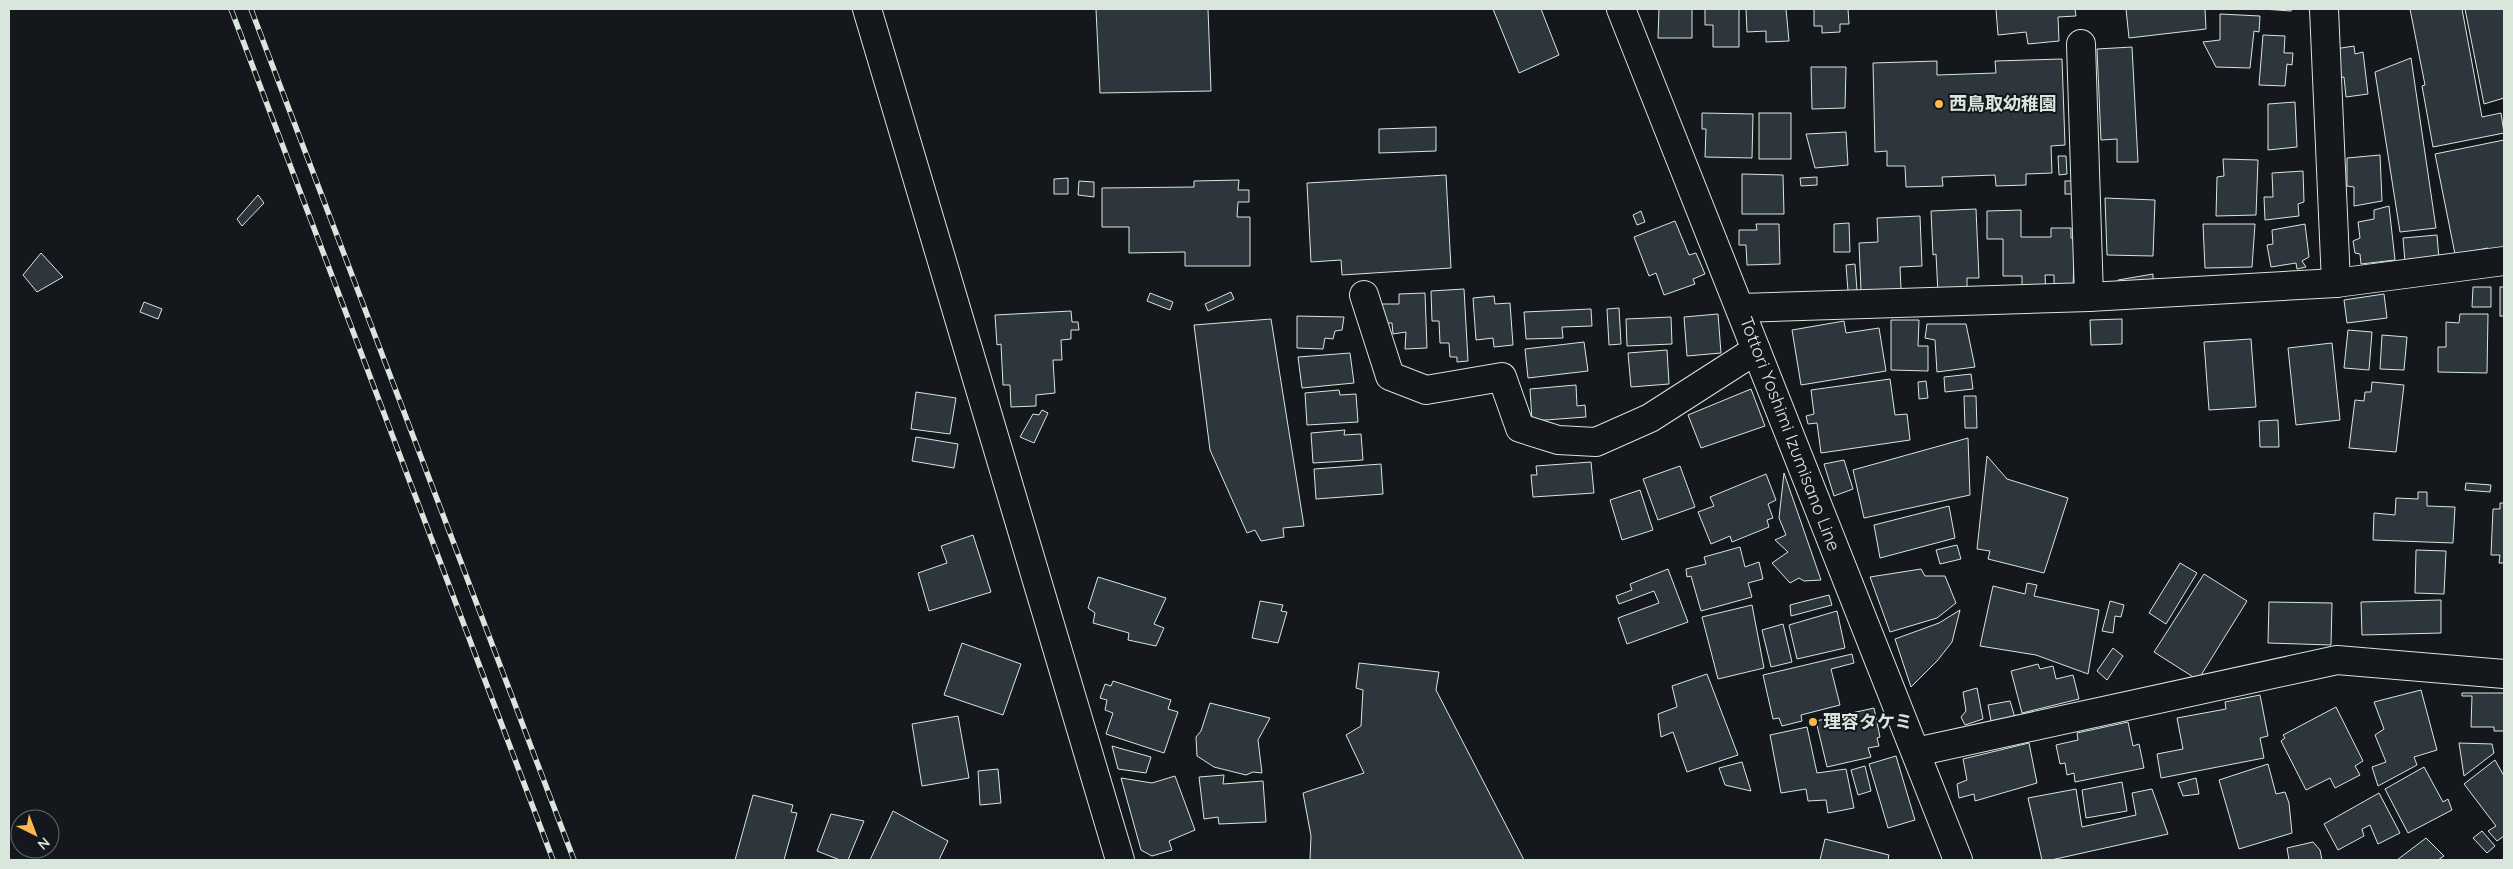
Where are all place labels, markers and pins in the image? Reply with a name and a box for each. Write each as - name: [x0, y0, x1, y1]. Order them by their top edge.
- place label: 西鳥取幼稚園: [1949, 92, 2057, 115]
- marker: 西鳥取幼稚園: [1933, 98, 1945, 110]
- place label: 理容タケミ: [1823, 710, 1912, 733]
- marker: 理容タケミ: [1807, 716, 1819, 728]

